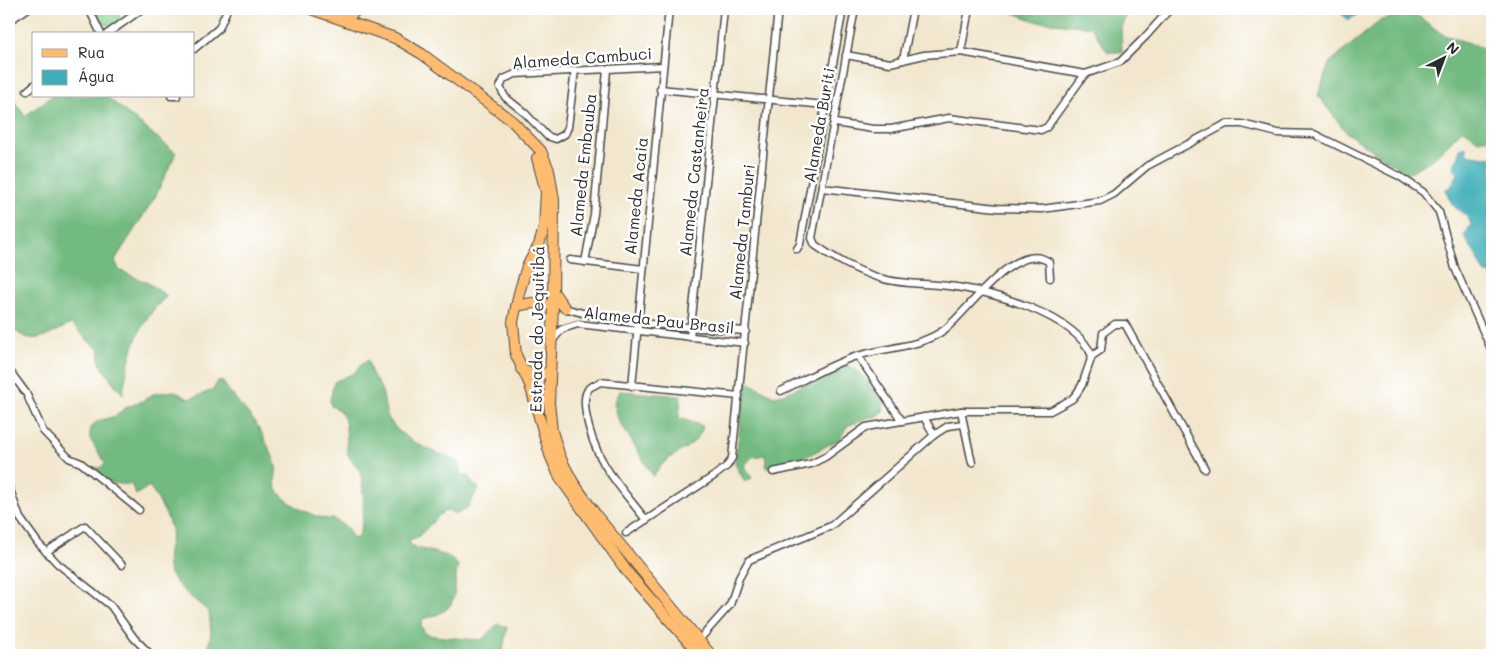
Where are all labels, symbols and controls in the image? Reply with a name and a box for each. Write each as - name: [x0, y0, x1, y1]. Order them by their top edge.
- legend: [32, 32, 195, 98]
- north arrow: [1418, 32, 1468, 82]
- text: N: [1443, 37, 1463, 59]
- text: Rua: [78, 42, 105, 62]
- street label: Alameda Cambuci: [511, 42, 653, 73]
- text: Água: [78, 66, 115, 86]
- street label: Alameda Buriti: [798, 66, 839, 184]
- street label: Alameda Castanheira: [674, 86, 713, 257]
- street label: Alameda Embauba: [565, 92, 600, 238]
- street label: Alameda Acaia: [619, 136, 652, 256]
- street label: Alameda Tamburi: [724, 163, 759, 301]
- street label: Estrada do Jequitibá: [525, 245, 548, 412]
- street label: Alameda Pau Brasil: [583, 301, 735, 338]

